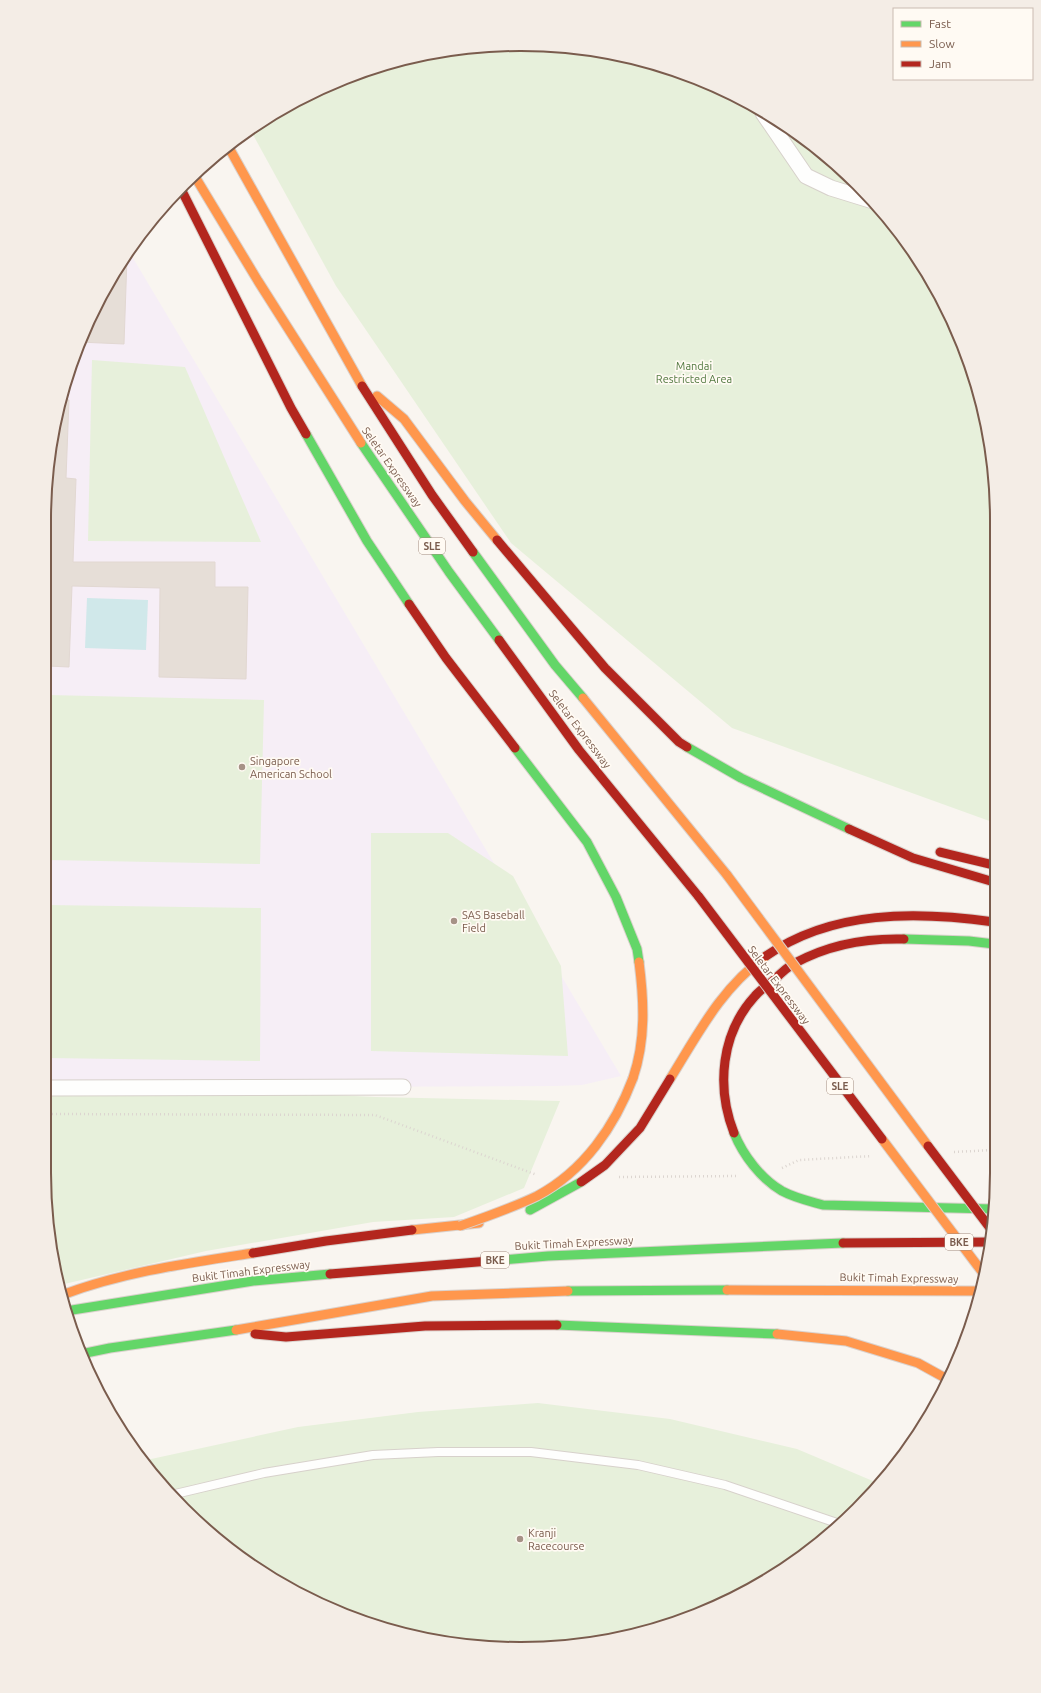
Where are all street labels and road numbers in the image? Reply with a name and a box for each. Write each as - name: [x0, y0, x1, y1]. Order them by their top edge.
- street label: Seletar Expressway: [360, 425, 425, 510]
- road number: SLE: [419, 538, 445, 554]
- street label: Seletar Expressway: [547, 687, 614, 771]
- street label: Seletar Expressway: [746, 943, 813, 1027]
- road number: SLE: [827, 1078, 853, 1094]
- street label: Bukit Timah Expressway: [514, 1234, 634, 1252]
- road number: BKE: [945, 1234, 973, 1250]
- road number: BKE: [481, 1252, 509, 1268]
- street label: Bukit Timah Expressway: [191, 1258, 311, 1284]
- street label: Bukit Timah Expressway: [839, 1271, 959, 1285]

